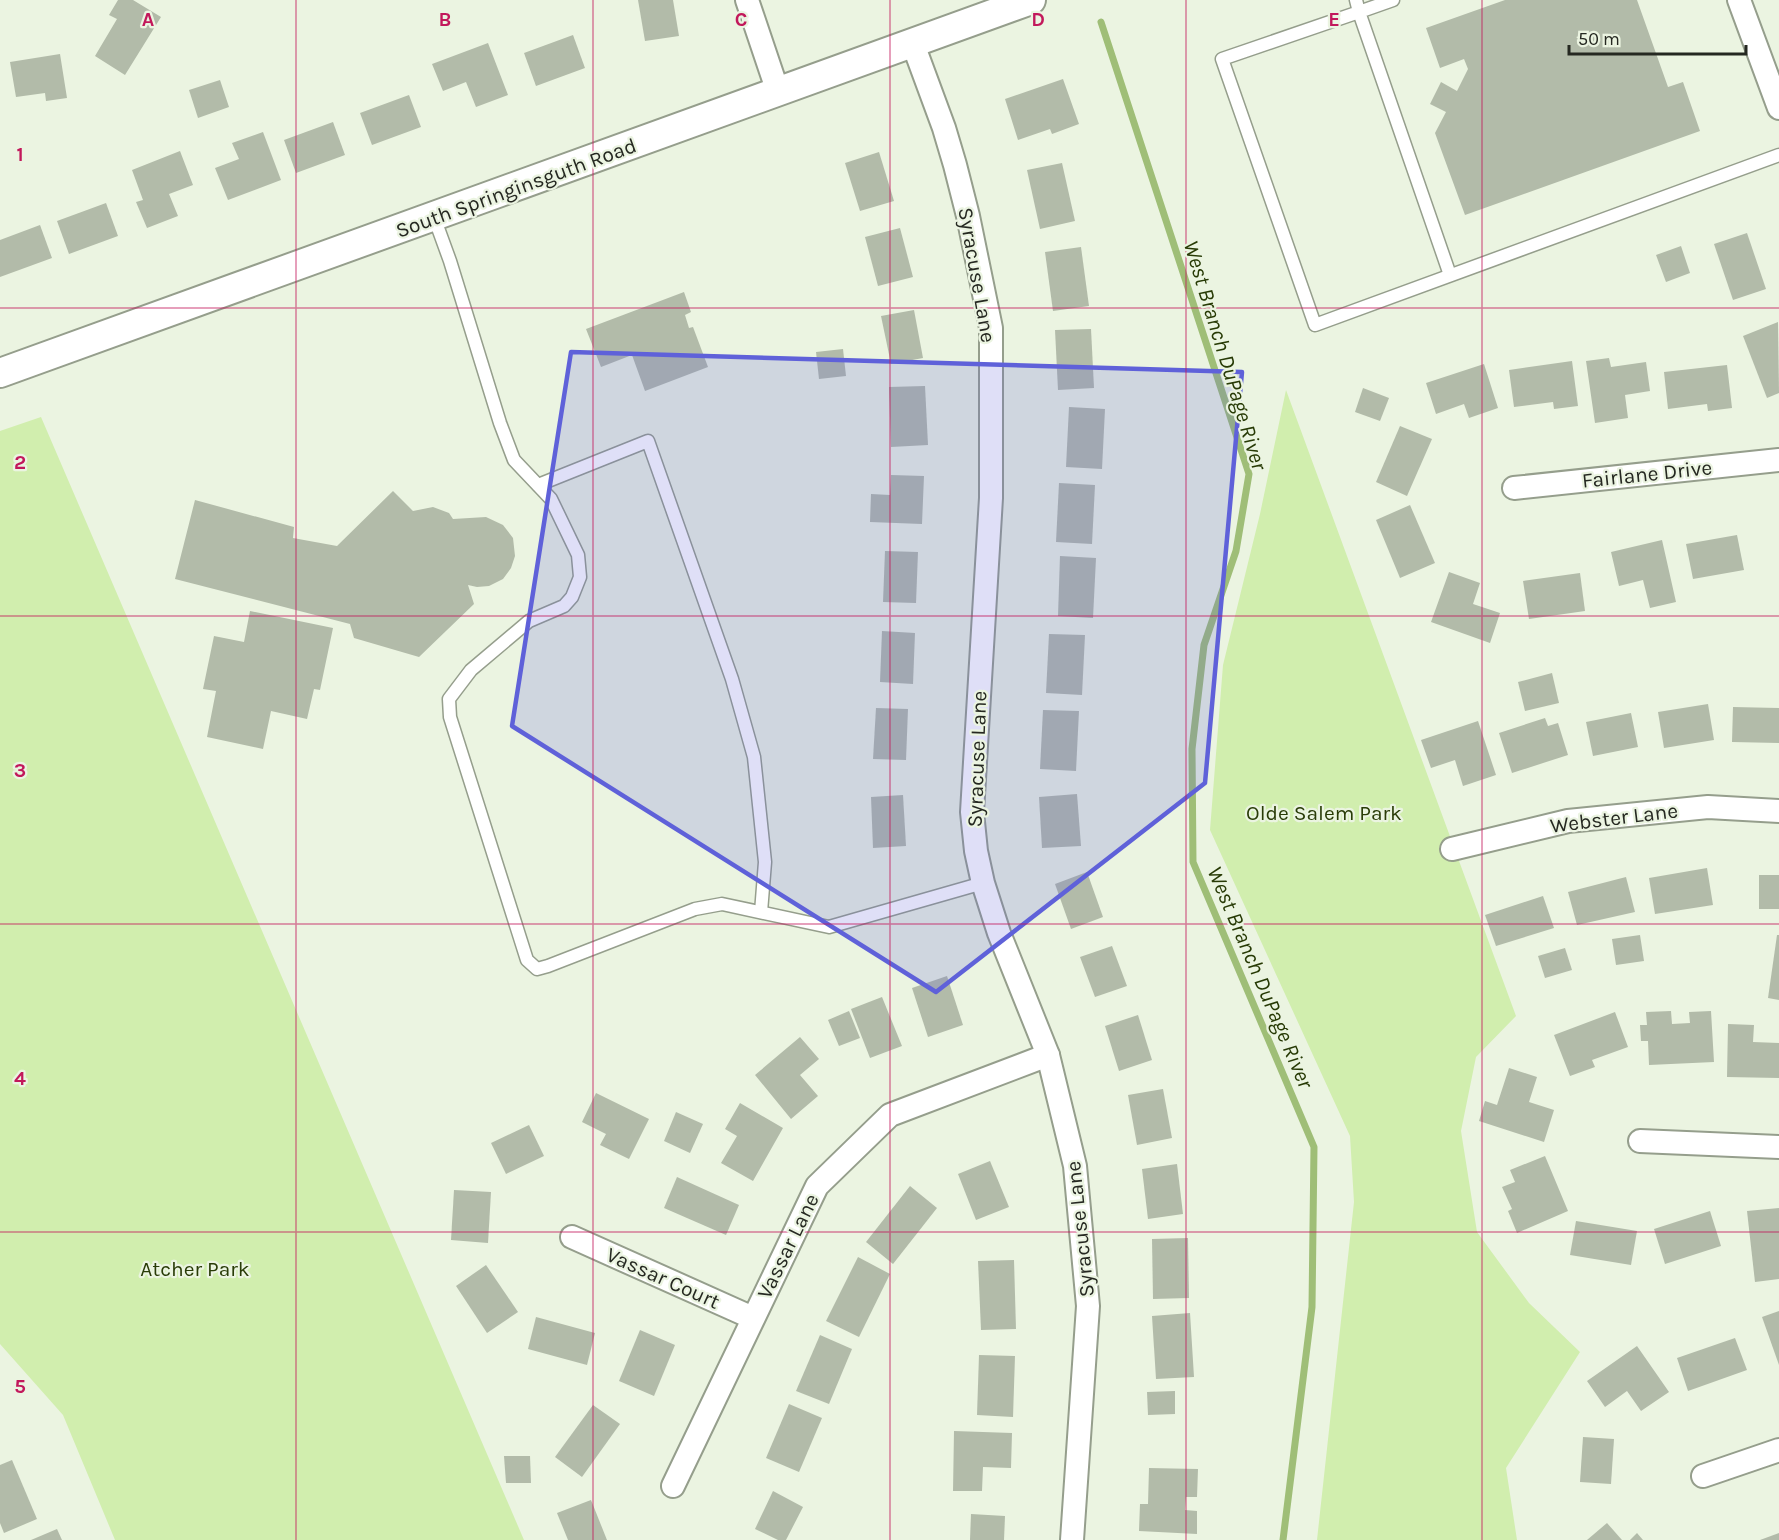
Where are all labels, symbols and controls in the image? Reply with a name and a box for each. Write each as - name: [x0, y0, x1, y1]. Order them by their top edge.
- text: A: [142, 8, 155, 31]
- text: B: [439, 8, 451, 31]
- text: C: [735, 8, 747, 31]
- text: D: [1031, 8, 1045, 31]
- text: E: [1328, 8, 1340, 31]
- scale bar: [1569, 18, 1746, 56]
- text: 50 m: [1578, 28, 1620, 50]
- street label: South Springinsguth Road: [392, 133, 640, 243]
- text: 1: [16, 143, 24, 166]
- street label: Syracuse Lane: [953, 206, 1001, 344]
- water label: West Branch DuPage River: [1178, 237, 1273, 475]
- text: 2: [14, 451, 26, 474]
- street label: Fairlane Drive: [1581, 455, 1713, 493]
- street label: Syracuse Lane: [963, 690, 991, 828]
- text: 3: [14, 759, 26, 782]
- street label: Webster Lane: [1549, 798, 1679, 838]
- park label: Olde Salem Park: [1246, 801, 1402, 825]
- water label: West Branch DuPage River: [1202, 863, 1319, 1094]
- text: 4: [14, 1067, 26, 1090]
- street label: Syracuse Lane: [1061, 1160, 1099, 1298]
- street label: Vassar Lane: [752, 1190, 824, 1302]
- street label: Vassar Court: [603, 1242, 723, 1314]
- park label: Atcher Park: [140, 1257, 250, 1281]
- text: 5: [14, 1375, 26, 1398]

